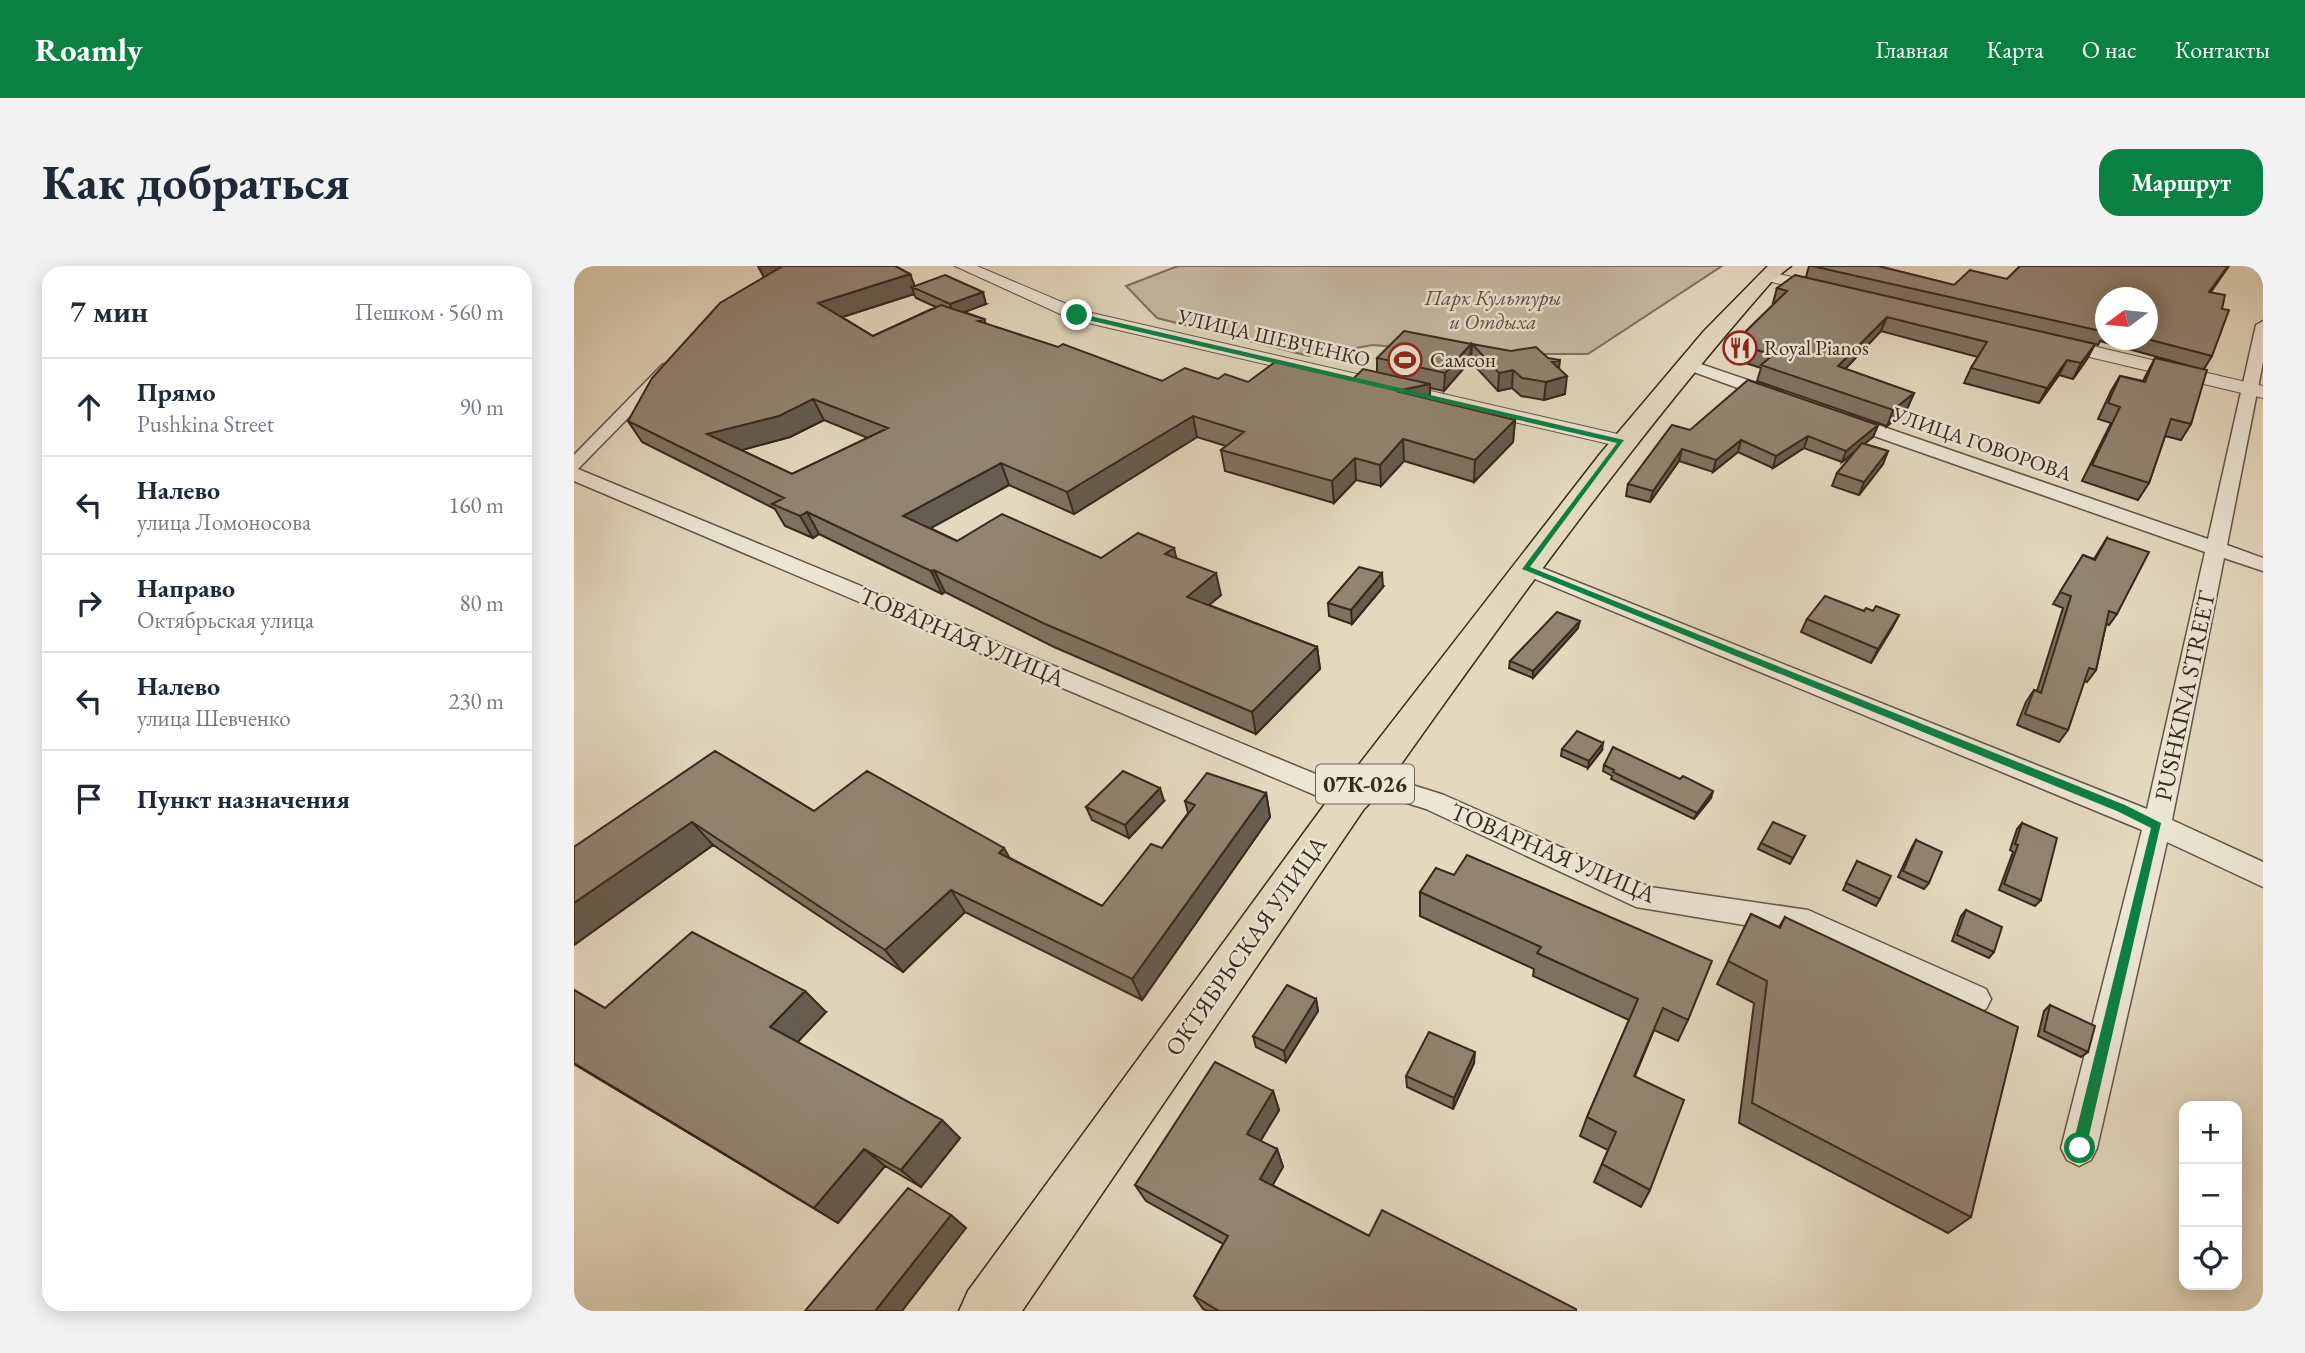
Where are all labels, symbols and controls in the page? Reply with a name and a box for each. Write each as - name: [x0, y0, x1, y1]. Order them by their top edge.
- text: Roamly: [35, 28, 143, 71]
- text: Главная: [1875, 34, 1949, 65]
- text: Карта: [1987, 34, 2044, 65]
- text: О нас: [2082, 34, 2137, 65]
- text: Контакты: [2175, 34, 2270, 65]
- button: Маршрут: [2099, 149, 2263, 216]
- text: Как добраться: [42, 150, 350, 214]
- park label: Парк Культуры и Отдыха: [1424, 284, 1561, 335]
- north arrow: [2095, 287, 2158, 350]
- text: 7 мин: [70, 292, 148, 331]
- text: Пешком · 560 m: [355, 297, 504, 327]
- route end: [1061, 299, 1092, 330]
- street label: УЛИЦА ШЕВЧЕНКО: [1174, 302, 1373, 373]
- restaurant icon: Royal Pianos: [1721, 329, 1759, 367]
- place label: Royal Pianos: [1764, 334, 1869, 361]
- sports icon: Самсон: [1386, 341, 1424, 379]
- place label: Самсон: [1430, 346, 1496, 373]
- text: Прямо: [137, 375, 216, 409]
- icon: ahead: [70, 388, 108, 426]
- text: 90 m: [459, 392, 504, 422]
- street label: УЛИЦА ГОВОРОВА: [1888, 400, 2076, 487]
- text: Pushkina Street: [137, 409, 274, 439]
- text: Налево: [137, 473, 220, 507]
- icon: left: [70, 486, 108, 524]
- text: 160 m: [448, 490, 504, 520]
- text: улица Ломоносова: [137, 507, 311, 537]
- text: Направо: [137, 571, 235, 605]
- street label: ТОВАРНАЯ УЛИЦА: [855, 579, 1070, 694]
- icon: right: [70, 584, 108, 622]
- street label: PUSHKINA STREET: [2147, 587, 2222, 804]
- text: 80 m: [459, 588, 504, 618]
- text: Октябрьская улица: [137, 605, 314, 635]
- text: Налево: [137, 669, 220, 703]
- icon: left: [70, 682, 108, 720]
- text: 230 m: [448, 686, 504, 716]
- text: улица Шевченко: [137, 703, 291, 733]
- road number: 07К-026: [1316, 764, 1414, 804]
- icon: arrive: [70, 780, 108, 818]
- text: Пункт назначения: [137, 782, 350, 816]
- street label: ТОВАРНАЯ УЛИЦА: [1446, 795, 1661, 910]
- street label: ОКТЯБРЬСКАЯ УЛИЦА: [1158, 829, 1334, 1062]
- map controls: [2179, 1101, 2242, 1290]
- button: +: [2179, 1101, 2242, 1164]
- route start: [2064, 1132, 2095, 1163]
- button: −: [2179, 1164, 2242, 1227]
- button: locate: [2179, 1227, 2242, 1290]

